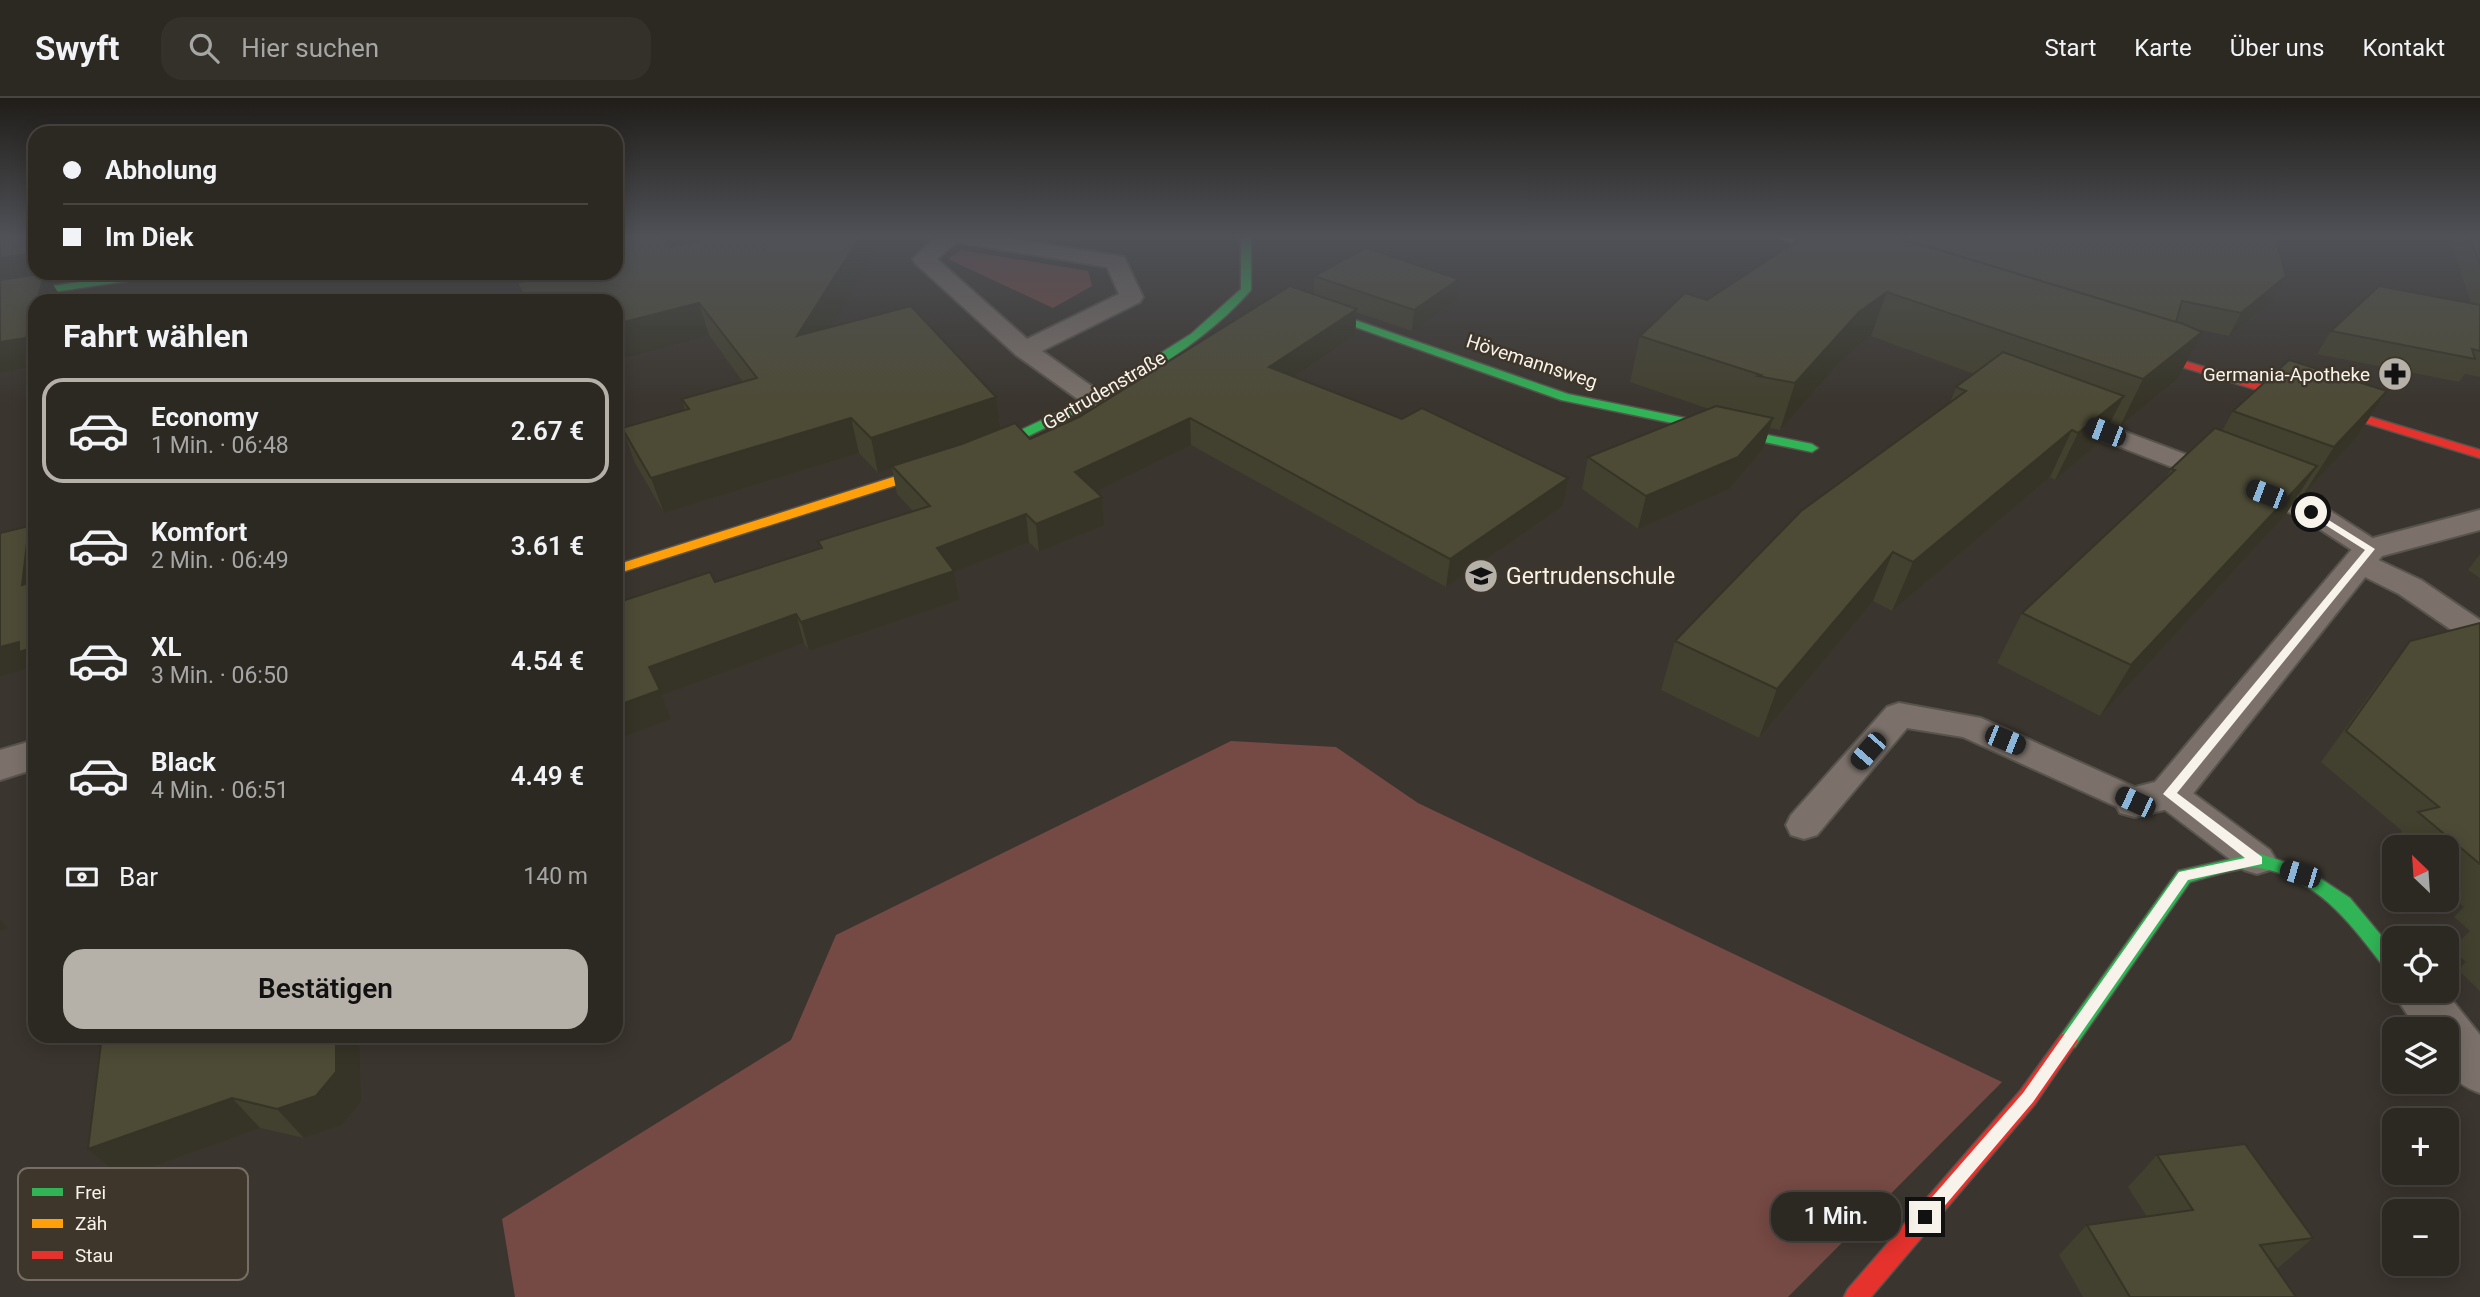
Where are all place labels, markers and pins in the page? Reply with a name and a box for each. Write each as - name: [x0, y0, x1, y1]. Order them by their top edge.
- pharmacy icon: Germania-Apotheke: [2376, 355, 2414, 393]
- place label: Germania-Apotheke: [2203, 363, 2370, 386]
- school or university icon: Gertrudenschule: [1462, 557, 1500, 595]
- place label: Gertrudenschule: [1506, 563, 1675, 590]

